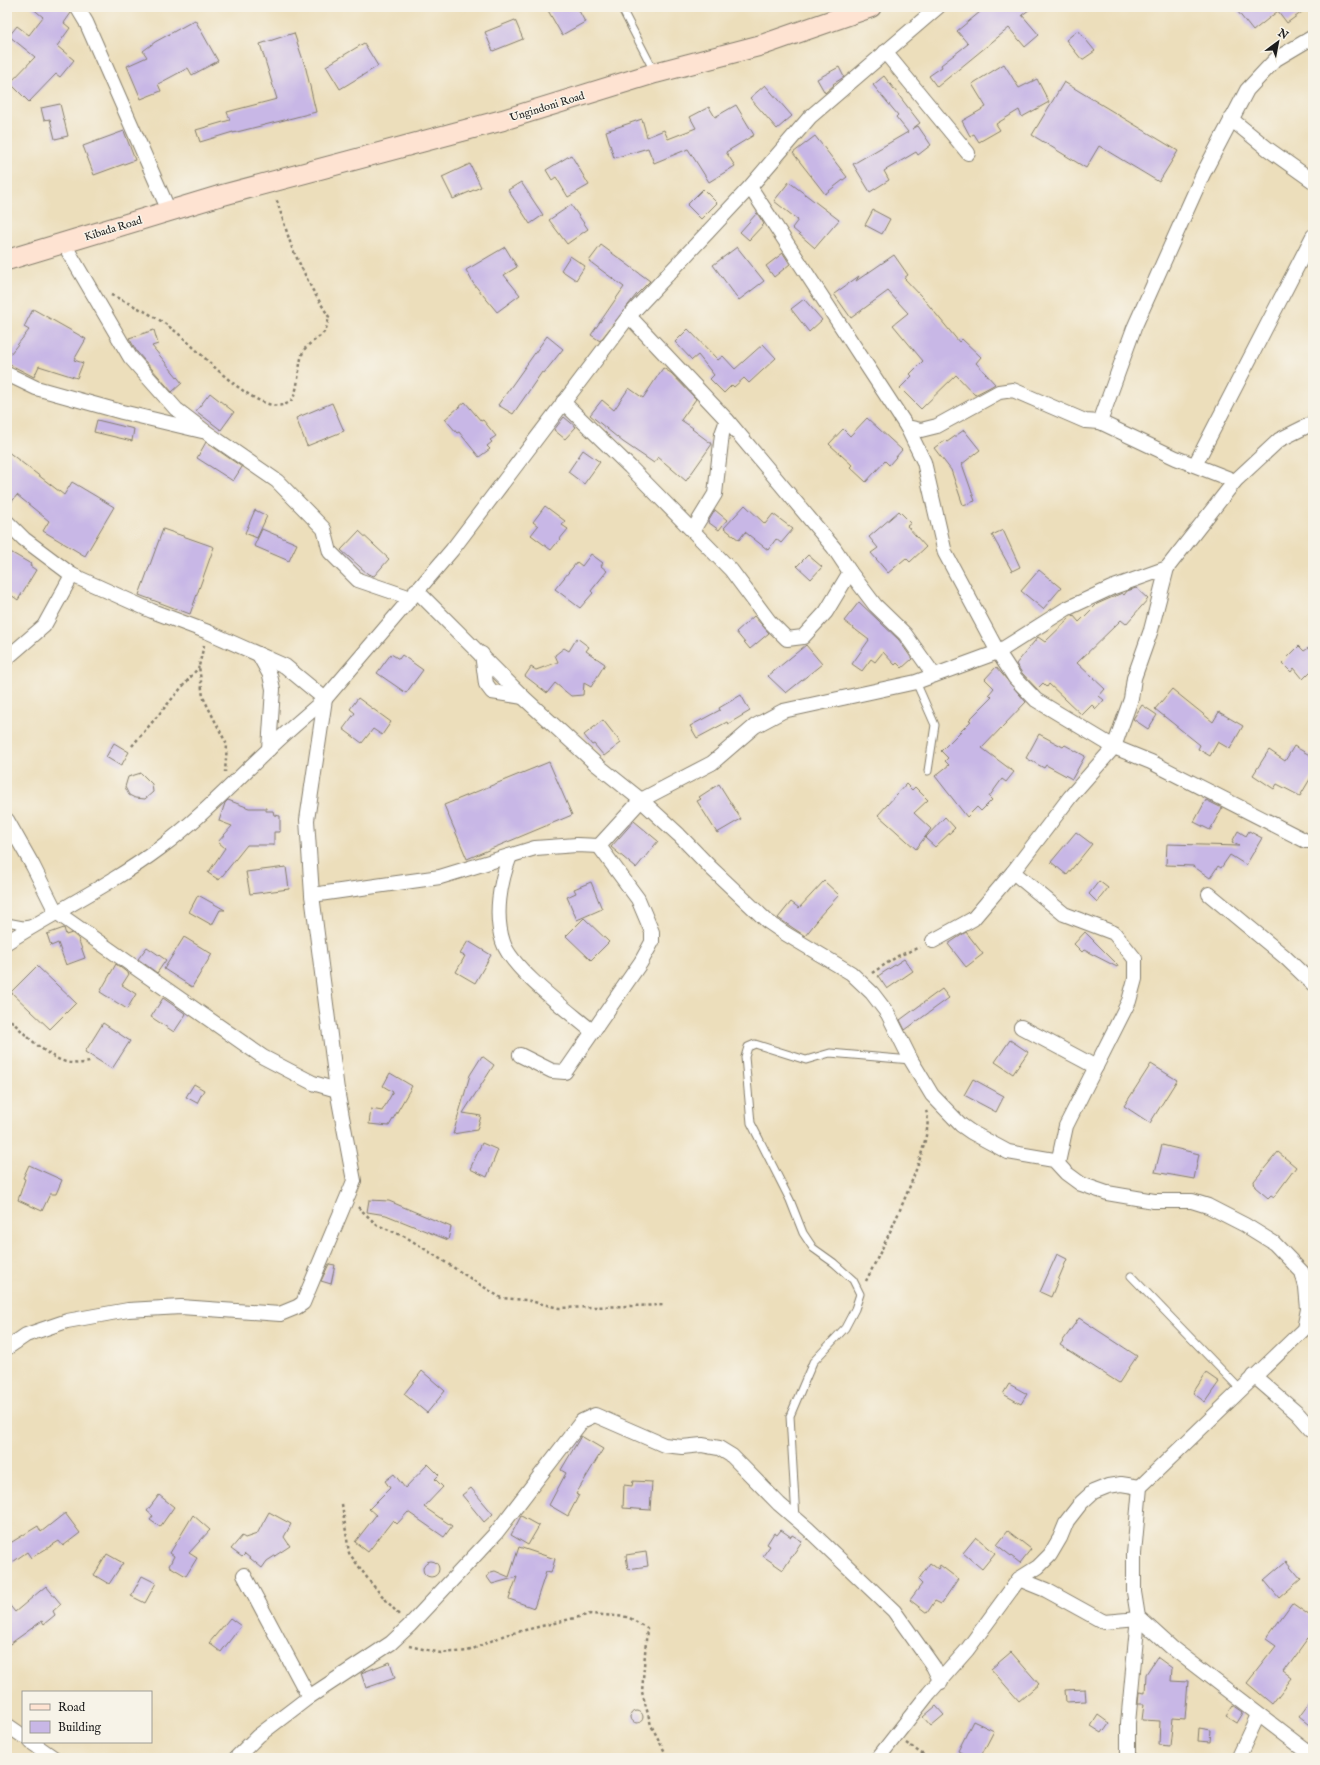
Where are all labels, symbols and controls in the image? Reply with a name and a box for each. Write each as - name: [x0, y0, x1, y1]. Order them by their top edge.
- north arrow: [1258, 22, 1298, 62]
- text: N: [1274, 25, 1291, 43]
- street label: Ungindoni Road: [508, 89, 587, 125]
- street label: Kibada Road: [83, 214, 144, 244]
- legend: [22, 1691, 152, 1743]
- text: Road: [58, 1700, 86, 1715]
- text: Building: [58, 1720, 102, 1735]

